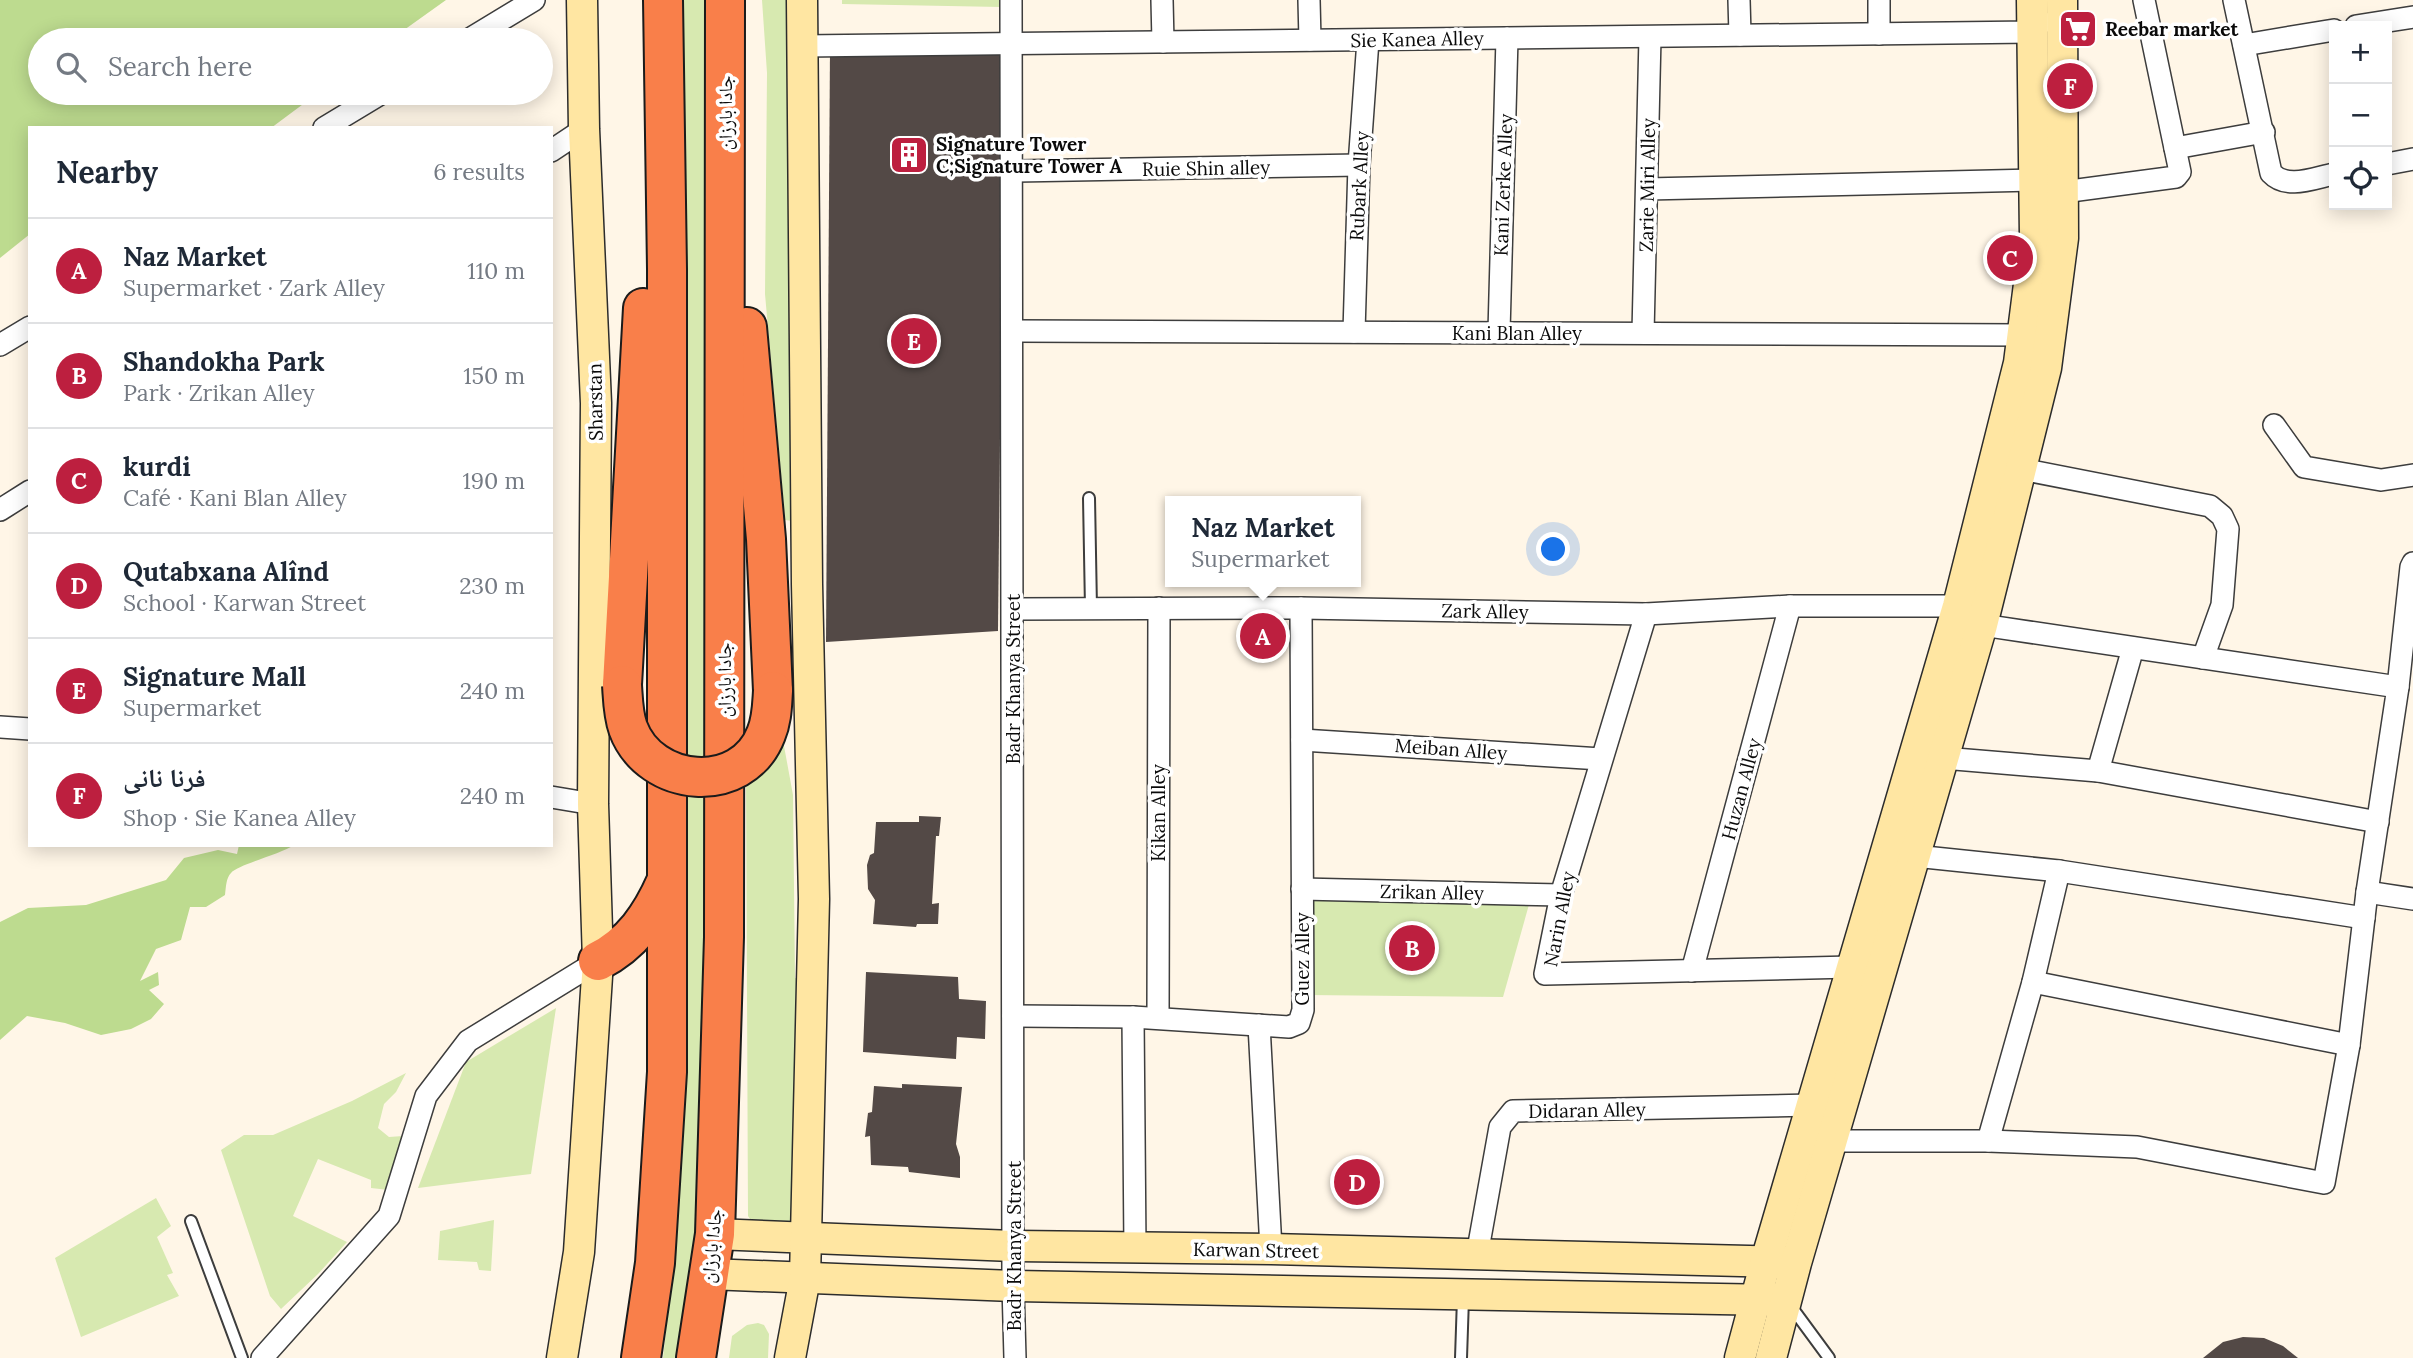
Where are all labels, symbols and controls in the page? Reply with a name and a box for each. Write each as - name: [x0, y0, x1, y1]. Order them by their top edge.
- supermarket icon: Reebar market: [2057, 8, 2099, 50]
- place label: Reebar market: [2105, 17, 2240, 41]
- map controls: [2329, 21, 2392, 210]
- button: +: [2329, 21, 2392, 84]
- street label: Sie Kanea Alley: [1350, 26, 1484, 52]
- search box: [28, 28, 553, 105]
- icon: search: [52, 48, 90, 86]
- text: Search here: [108, 50, 252, 83]
- pin: F: [2047, 60, 2093, 112]
- street label: جادا بارزان: [713, 76, 737, 150]
- button: −: [2329, 84, 2392, 147]
- street label: Kani Zerke Alley: [1489, 113, 1517, 257]
- street label: Zarie Miri Alley: [1634, 118, 1660, 252]
- street label: Rubark Alley: [1344, 130, 1374, 242]
- place label: Signature Tower C;Signature Tower A: [936, 132, 1122, 178]
- building icon: Signature Tower C;Signature Tower A: [888, 134, 930, 176]
- button: locate: [2329, 147, 2392, 210]
- text: Nearby: [56, 153, 158, 191]
- street label: Ruie Shin alley: [1142, 155, 1270, 181]
- text: 6 results: [433, 157, 525, 186]
- pin: C: [1987, 232, 2033, 284]
- text: Naz Market: [123, 240, 267, 273]
- text: A: [71, 256, 87, 285]
- text: 110 m: [467, 256, 525, 285]
- text: Supermarket · Zark Alley: [123, 273, 385, 302]
- pin: E: [891, 315, 937, 367]
- street label: Kani Blan Alley: [1452, 321, 1582, 345]
- text: Shandokha Park: [123, 345, 325, 378]
- text: B: [71, 361, 87, 390]
- text: 150 m: [463, 361, 525, 390]
- street label: Sharstan: [582, 363, 608, 441]
- text: Park · Zrikan Alley: [123, 378, 315, 407]
- text: kurdi: [123, 450, 191, 483]
- text: C: [71, 466, 87, 495]
- text: 190 m: [462, 466, 525, 495]
- text: Café · Kani Blan Alley: [123, 483, 347, 512]
- popup: [1165, 496, 1361, 587]
- text: Naz Market: [1191, 511, 1335, 544]
- your location: [1536, 532, 1570, 566]
- text: Supermarket: [1191, 544, 1330, 573]
- text: Qutabxana Alînd: [123, 555, 329, 588]
- text: D: [70, 571, 88, 600]
- text: 230 m: [459, 571, 525, 600]
- text: School · Karwan Street: [123, 588, 366, 617]
- street label: Badr Khanya Street: [1001, 593, 1025, 764]
- street label: Zark Alley: [1441, 598, 1529, 624]
- pin: A: [1240, 610, 1286, 662]
- street label: جادا بارزان: [712, 643, 736, 717]
- text: Signature Mall: [123, 660, 306, 693]
- text: E: [72, 676, 86, 705]
- text: 240 m: [460, 676, 525, 705]
- text: Supermarket: [123, 693, 261, 722]
- street label: Meiban Alley: [1394, 733, 1508, 765]
- street label: Huzan Alley: [1716, 736, 1766, 842]
- text: فرنا نانى: [123, 761, 206, 794]
- street label: Kikan Alley: [1146, 764, 1170, 862]
- text: F: [72, 781, 86, 810]
- text: 240 m: [460, 781, 525, 810]
- text: Shop · Sie Kanea Alley: [123, 803, 356, 832]
- street label: Narin Alley: [1538, 869, 1580, 969]
- street label: Zrikan Alley: [1380, 879, 1484, 905]
- street label: Guez Alley: [1290, 912, 1314, 1006]
- pin: B: [1389, 922, 1435, 974]
- street label: Didaran Alley: [1528, 1097, 1646, 1123]
- pin: D: [1334, 1156, 1380, 1208]
- street label: Badr Khanya Street: [1002, 1160, 1026, 1331]
- street label: جادا بارزان: [695, 1208, 727, 1284]
- street label: Karwan Street: [1193, 1237, 1320, 1263]

